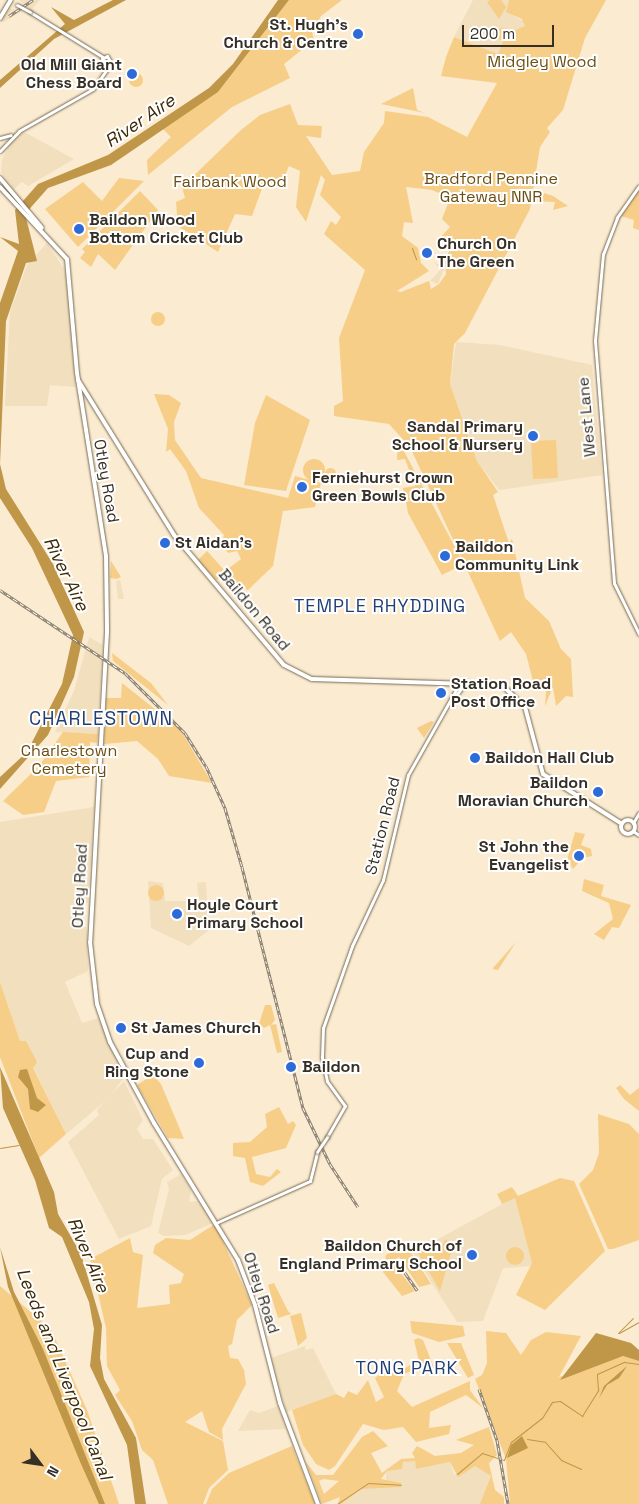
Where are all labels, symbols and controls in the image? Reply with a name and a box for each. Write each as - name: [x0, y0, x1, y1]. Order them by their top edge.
- place label: St. Hugh's Church & Centre: [224, 15, 348, 53]
- scale bar: [464, 15, 556, 47]
- text: 200 m: [470, 24, 515, 43]
- marker: St. Hugh's Church & Centre: [352, 28, 364, 40]
- park label: Midgley Wood: [487, 52, 597, 72]
- place label: Old Mill Giant Chess Board: [21, 55, 122, 93]
- marker: Old Mill Giant Chess Board: [126, 68, 138, 80]
- water label: River Aire: [101, 90, 179, 152]
- park label: Bradford Pennine Gateway NNR: [424, 169, 558, 207]
- park label: Fairbank Wood: [173, 172, 287, 192]
- place label: Baildon Wood Bottom Cricket Club: [89, 210, 243, 248]
- marker: Baildon Wood Bottom Cricket Club: [73, 223, 85, 235]
- place label: Church On The Green: [437, 234, 517, 272]
- marker: Church On The Green: [421, 247, 433, 259]
- street label: West Lane: [574, 376, 600, 458]
- place label: Sandal Primary School & Nursery: [392, 417, 523, 455]
- marker: Sandal Primary School & Nursery: [527, 430, 539, 442]
- street label: Otley Road: [89, 438, 123, 524]
- place label: Ferniehurst Crown Green Bowls Club: [312, 468, 453, 506]
- marker: Ferniehurst Crown Green Bowls Club: [296, 481, 308, 493]
- water label: River Aire: [39, 533, 93, 615]
- place label: St Aidan's: [175, 533, 252, 553]
- marker: St Aidan's: [159, 537, 171, 549]
- place label: Baildon Community Link: [455, 537, 579, 575]
- marker: Baildon Community Link: [439, 550, 451, 562]
- street label: Baildon Road: [214, 565, 294, 655]
- district label: TEMPLE RHYDDING: [292, 595, 468, 617]
- place label: Station Road Post Office: [451, 674, 551, 712]
- marker: Station Road Post Office: [435, 687, 447, 699]
- district label: CHARLESTOWN: [28, 708, 174, 730]
- park label: Charlestown Cemetery: [21, 741, 117, 779]
- place label: Baildon Hall Club: [485, 748, 614, 768]
- marker: Baildon Hall Club: [469, 752, 481, 764]
- place label: Baildon Moravian Church: [458, 773, 588, 811]
- street label: Station Road: [362, 775, 404, 877]
- marker: Baildon Moravian Church: [592, 786, 604, 798]
- place label: St John the Evangelist: [479, 837, 569, 875]
- street label: Otley Road: [68, 843, 92, 929]
- marker: St John the Evangelist: [573, 850, 585, 862]
- place label: Hoyle Court Primary School: [187, 895, 303, 933]
- marker: Hoyle Court Primary School: [171, 908, 183, 920]
- place label: St James Church: [131, 1018, 261, 1038]
- marker: St James Church: [115, 1022, 127, 1034]
- place label: Cup and Ring Stone: [105, 1044, 189, 1082]
- marker: Cup and Ring Stone: [193, 1057, 205, 1069]
- place label: Baildon: [302, 1057, 360, 1077]
- marker: Baildon: [284, 1060, 298, 1074]
- water label: River Aire: [62, 1214, 114, 1296]
- place label: Baildon Church of England Primary School: [279, 1236, 462, 1274]
- marker: Baildon Church of England Primary School: [466, 1249, 478, 1261]
- street label: Otley Road: [239, 1250, 283, 1336]
- water label: Leeds and Liverpool Canal: [12, 1265, 116, 1483]
- district label: TONG PARK: [354, 1357, 460, 1379]
- north arrow: [15, 1439, 65, 1489]
- text: N: [43, 1463, 63, 1480]

